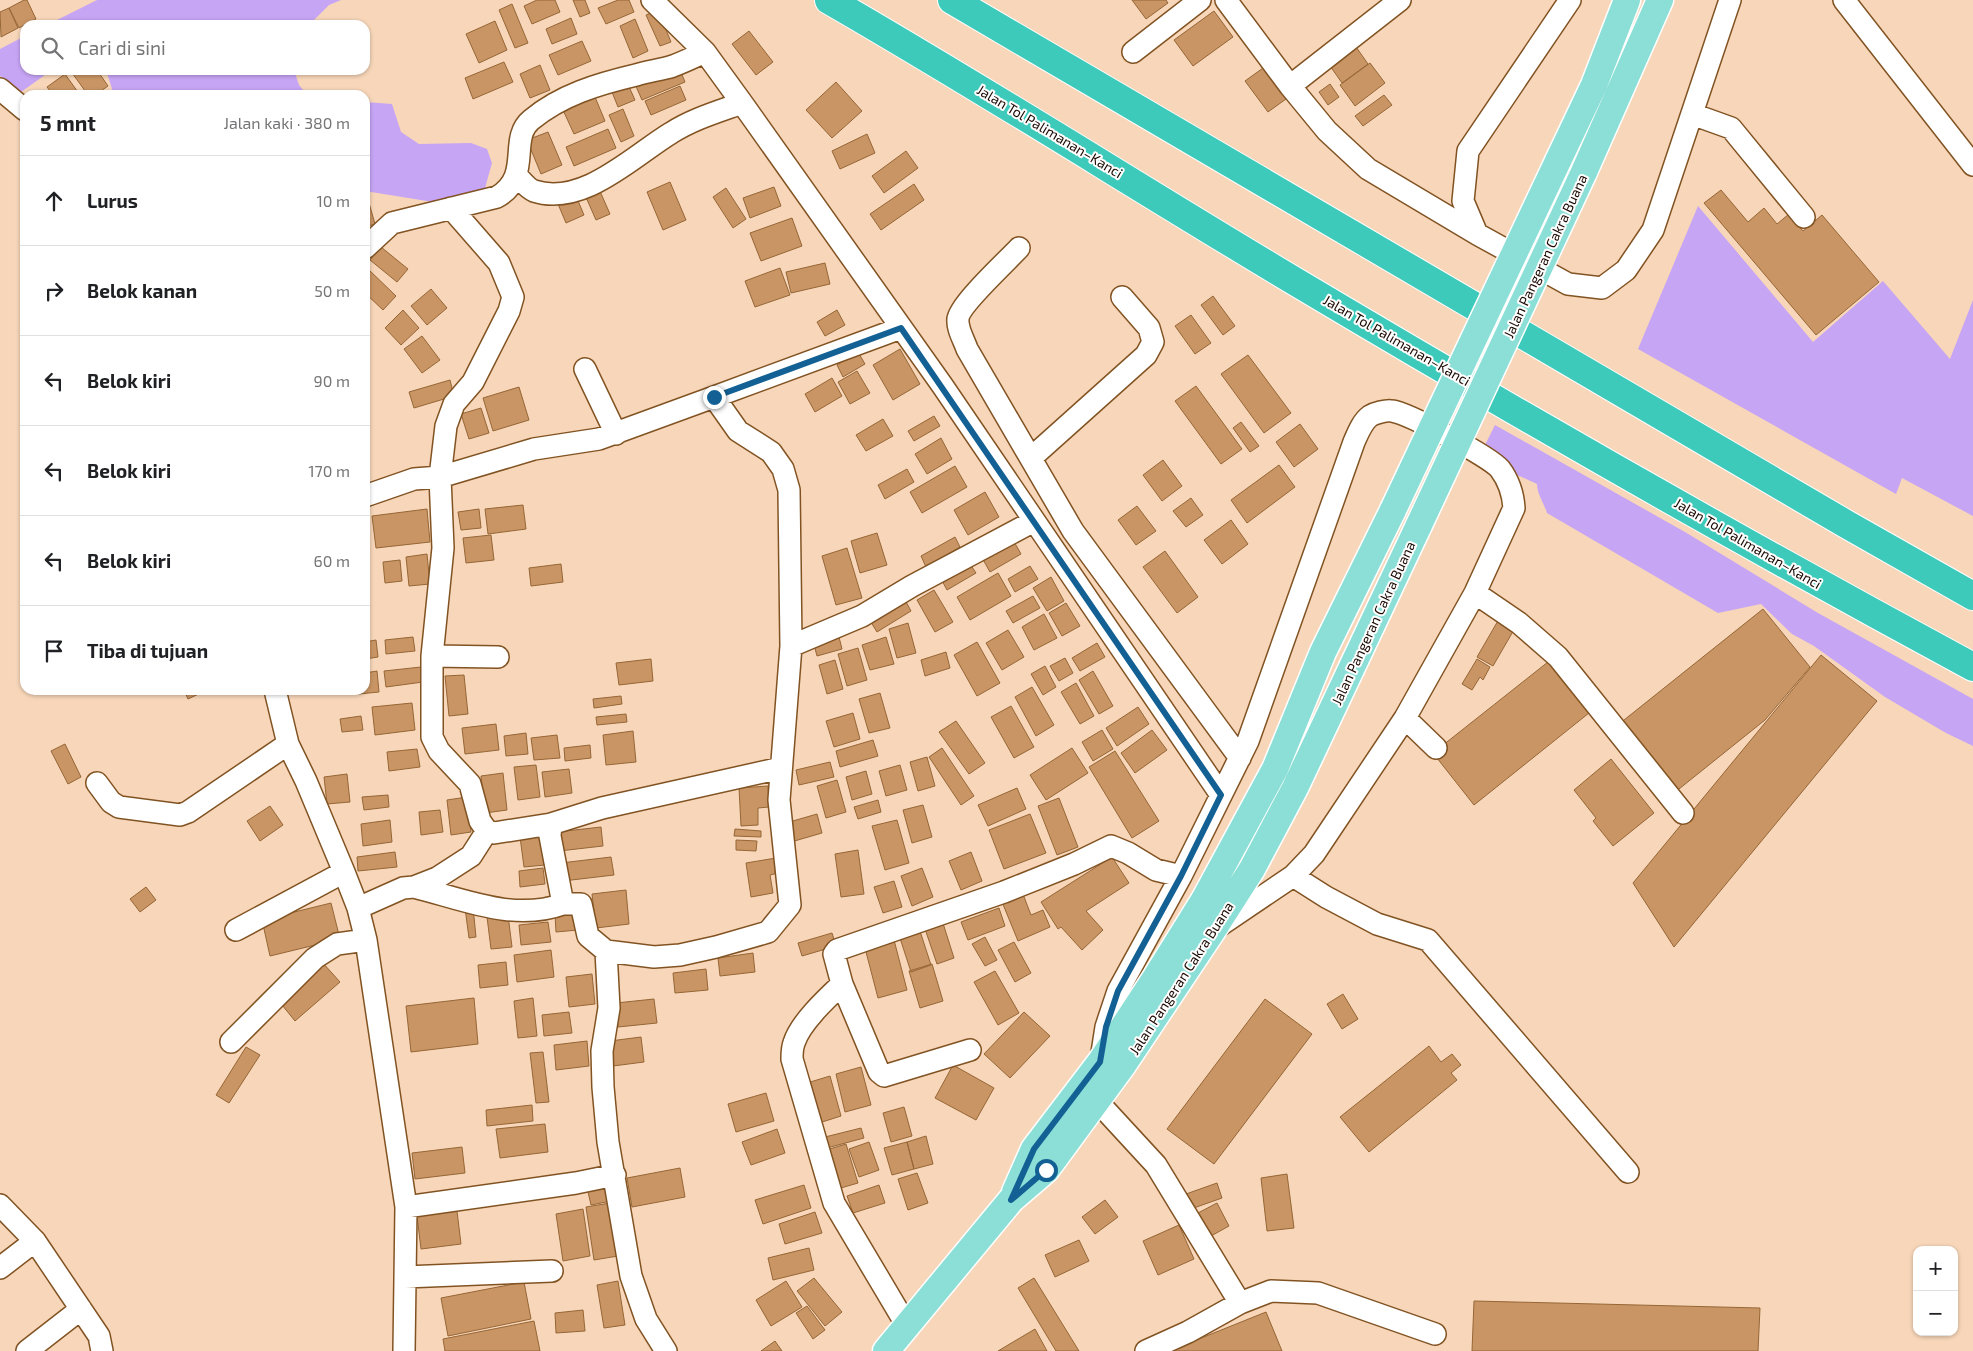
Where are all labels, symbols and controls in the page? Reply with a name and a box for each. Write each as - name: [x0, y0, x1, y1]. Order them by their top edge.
- search box: [20, 20, 370, 75]
- icon: search: [38, 34, 66, 62]
- text: Cari di sini: [78, 36, 166, 59]
- street label: Jalan Tol Palimanan–Kanci: [974, 81, 1126, 181]
- text: 5 mnt: [40, 110, 96, 135]
- text: Jalan kaki · 380 m: [224, 113, 350, 132]
- street label: Jalan Pangeran Cakra Buana: [1500, 171, 1590, 341]
- icon: ahead: [40, 187, 68, 215]
- text: Lurus: [87, 189, 138, 212]
- text: 10 m: [316, 191, 350, 210]
- icon: right: [40, 277, 68, 305]
- text: Belok kanan: [87, 279, 197, 302]
- text: 50 m: [314, 281, 350, 300]
- street label: Jalan Tol Palimanan–Kanci: [1321, 291, 1473, 389]
- icon: left: [40, 367, 68, 395]
- text: Belok kiri: [87, 369, 171, 392]
- text: 90 m: [314, 371, 350, 390]
- route end: [703, 386, 726, 409]
- icon: left: [40, 457, 68, 485]
- text: Belok kiri: [87, 459, 171, 482]
- text: 170 m: [308, 461, 350, 480]
- street label: Jalan Tol Palimanan–Kanci: [1672, 494, 1824, 592]
- street label: Jalan Pangeran Cakra Buana: [1328, 538, 1418, 708]
- icon: left: [40, 547, 68, 575]
- text: Belok kiri: [87, 549, 171, 572]
- text: 60 m: [314, 551, 350, 570]
- icon: arrive: [40, 637, 68, 665]
- text: Tiba di tujuan: [87, 639, 208, 662]
- street label: Jalan Pangeran Cakra Buana: [1125, 898, 1237, 1058]
- route start: [1035, 1159, 1058, 1182]
- map controls: [1913, 1246, 1958, 1336]
- button: +: [1913, 1246, 1958, 1291]
- button: −: [1913, 1291, 1958, 1336]

